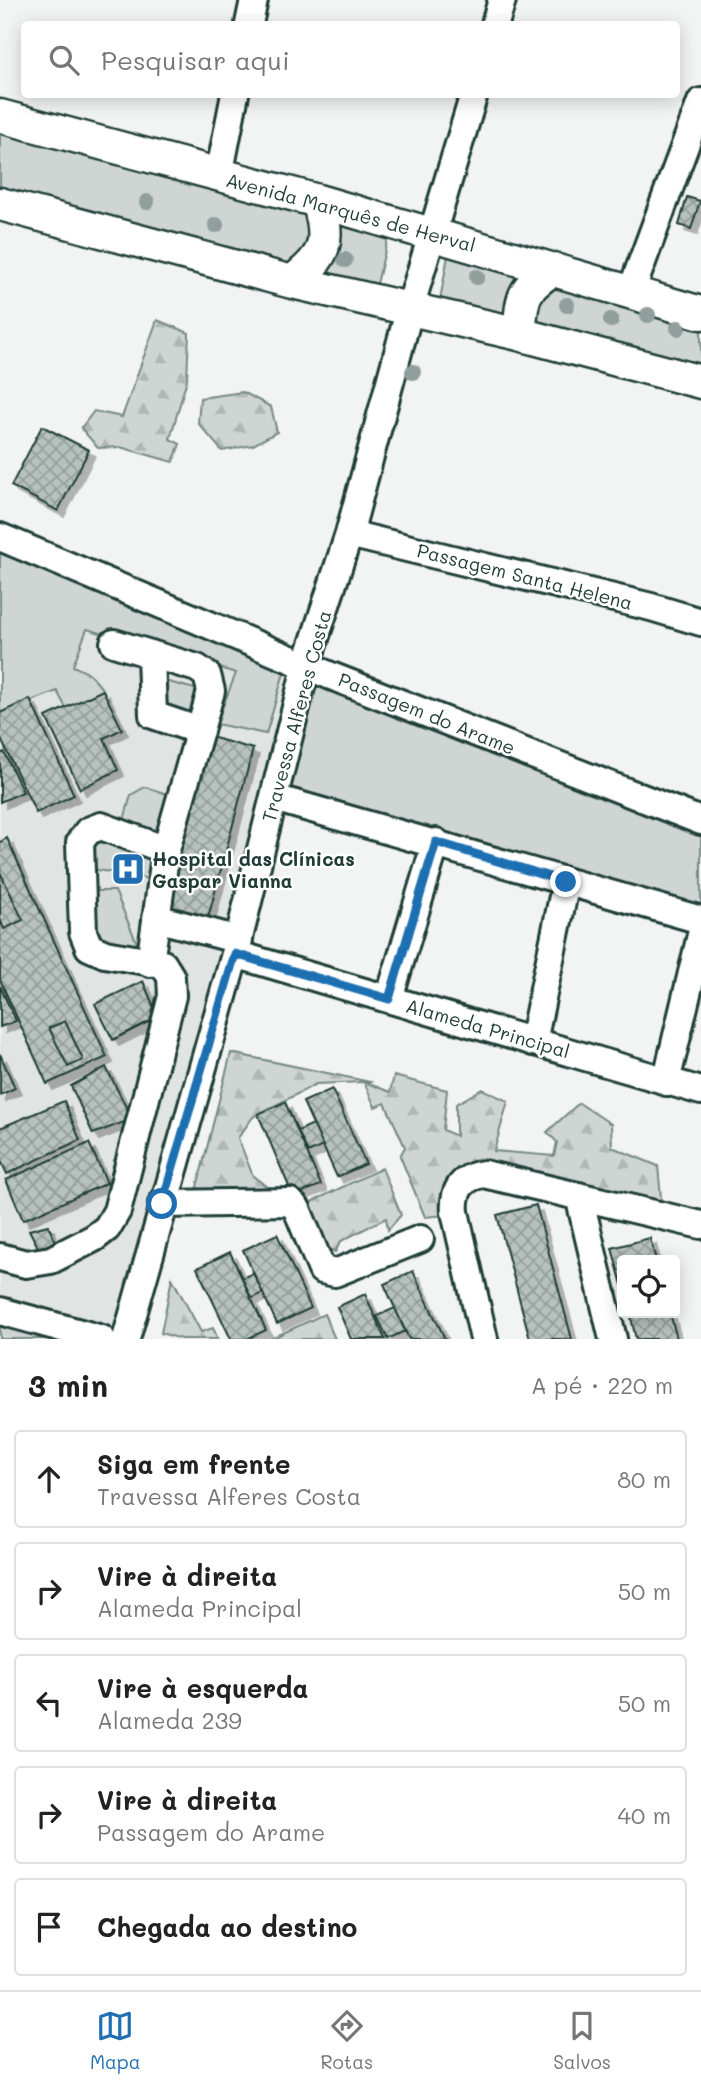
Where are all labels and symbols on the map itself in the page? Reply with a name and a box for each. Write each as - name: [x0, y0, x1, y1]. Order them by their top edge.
- street label: Avenida Marquês de Herval: [223, 167, 479, 257]
- street label: Passagem Santa Helena: [415, 537, 635, 615]
- street label: Travessa Alferes Costa: [256, 607, 336, 825]
- street label: Passagem do Arame: [335, 666, 519, 760]
- place label: Hospital das Clínicas Gaspar Vianna: [152, 846, 355, 893]
- hospital icon: Hospital das Clínicas Gaspar Vianna: [109, 850, 147, 888]
- route end: [550, 866, 581, 897]
- street label: Alameda Principal: [403, 993, 573, 1063]
- route start: [146, 1188, 177, 1219]

